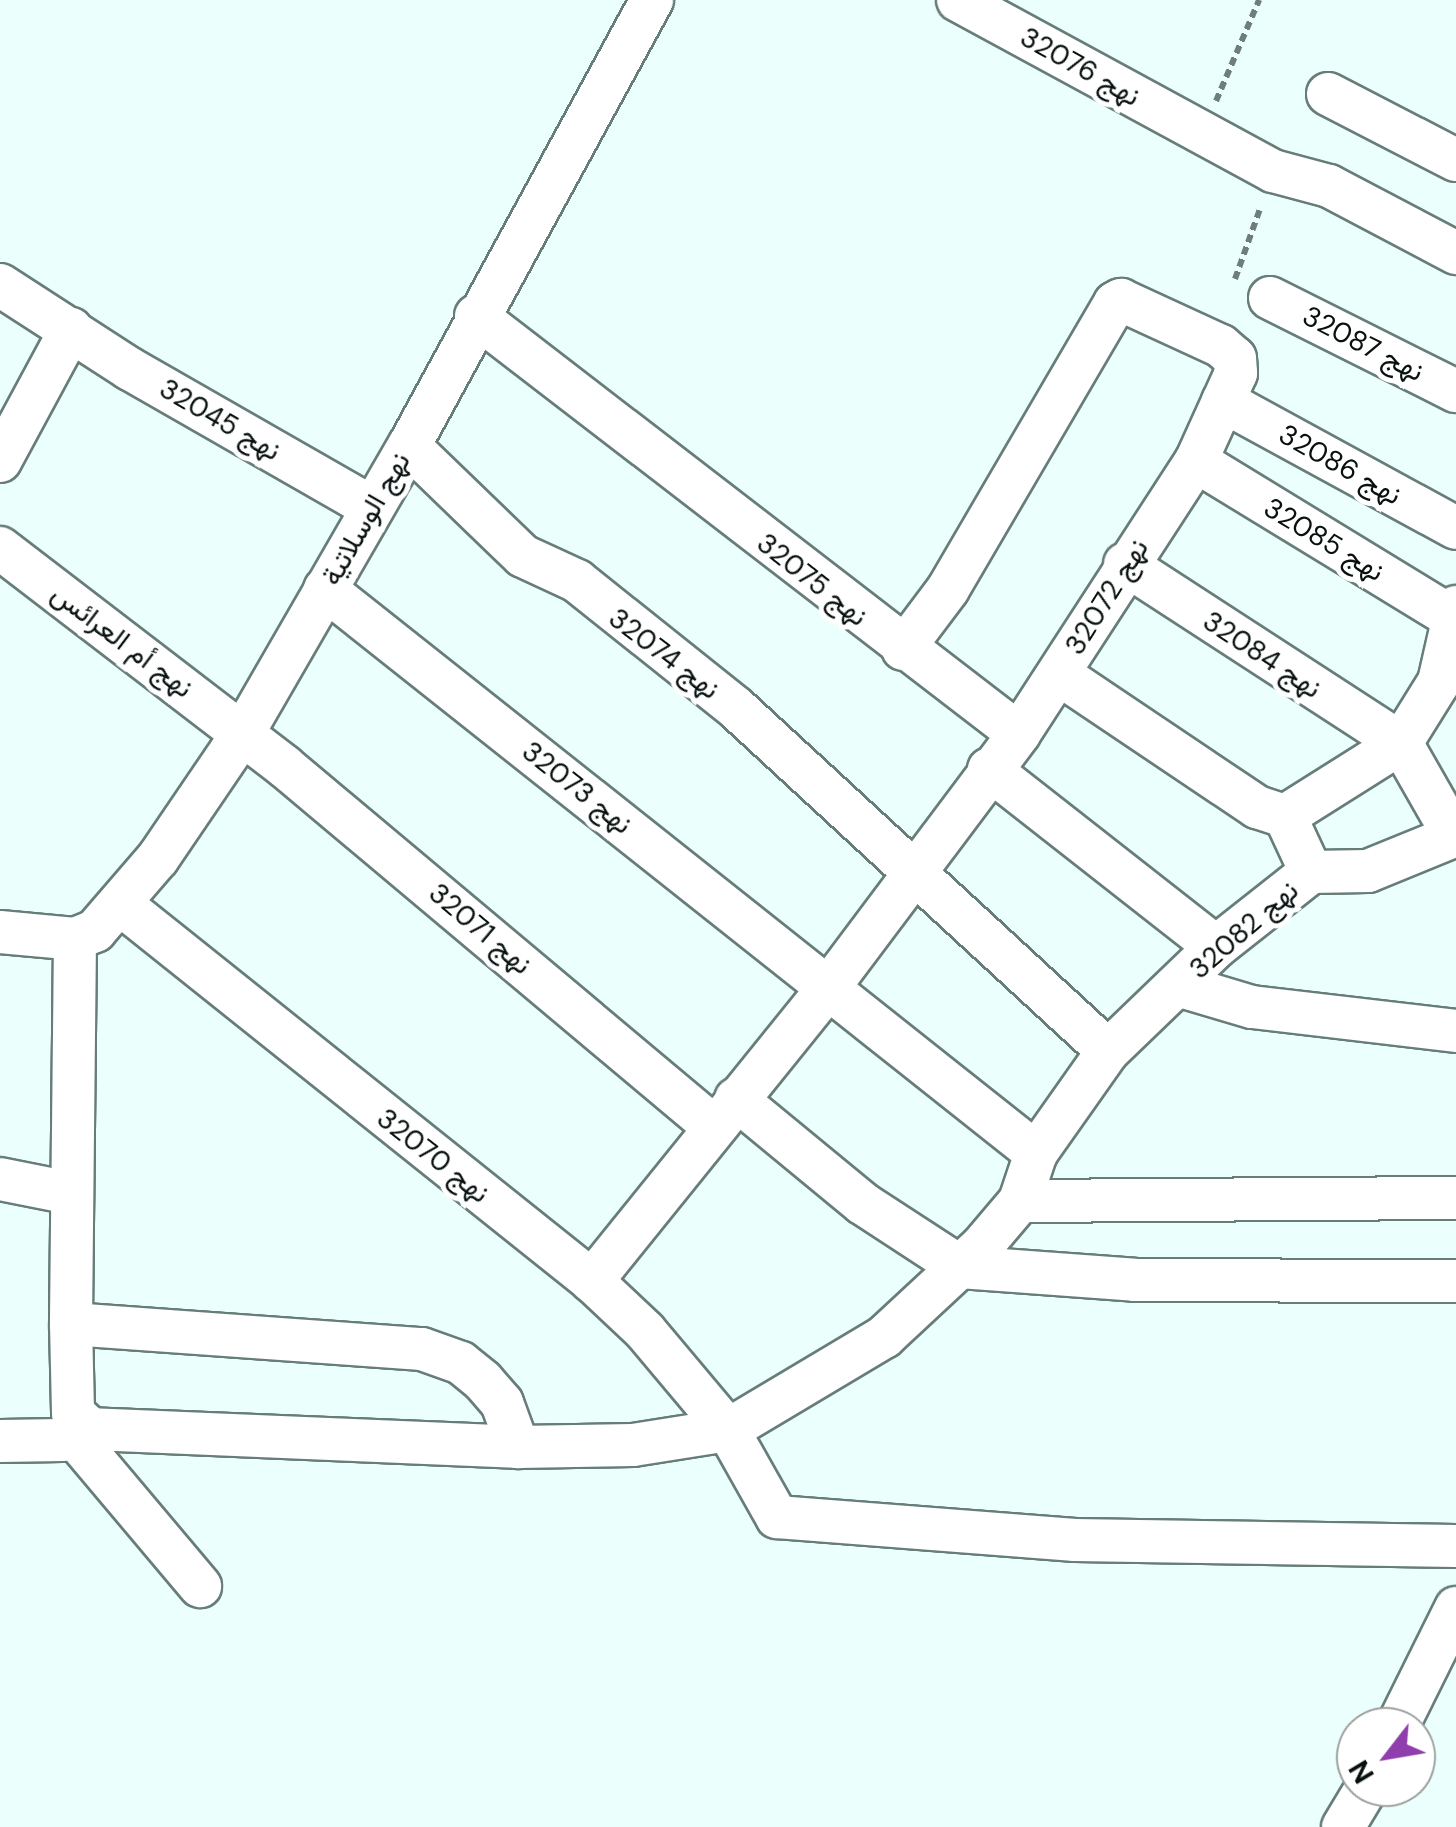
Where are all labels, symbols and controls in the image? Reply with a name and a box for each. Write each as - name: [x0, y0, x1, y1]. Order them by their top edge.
- street label: نهج 32076: [1014, 20, 1146, 114]
- street label: نهج 32087: [1297, 299, 1429, 389]
- street label: نهج 32045: [153, 372, 287, 468]
- street label: نهج 32086: [1273, 418, 1407, 512]
- street label: نهج الوسلاتية: [314, 447, 418, 591]
- street label: نهج 32085: [1258, 491, 1390, 589]
- street label: نهج 32075: [750, 526, 874, 634]
- street label: نهج 32072: [1058, 533, 1156, 661]
- street label: نهج أم العرائس: [45, 577, 199, 705]
- street label: نهج 32074: [602, 601, 726, 707]
- street label: نهج 32084: [1197, 604, 1327, 706]
- street label: نهج 32073: [515, 735, 639, 841]
- street label: نهج 32082: [1183, 874, 1305, 986]
- street label: نهج 32071: [422, 876, 538, 982]
- street label: نهج 32070: [370, 1102, 496, 1210]
- north arrow: [1336, 1707, 1436, 1807]
- text: N: [1340, 1753, 1383, 1790]

